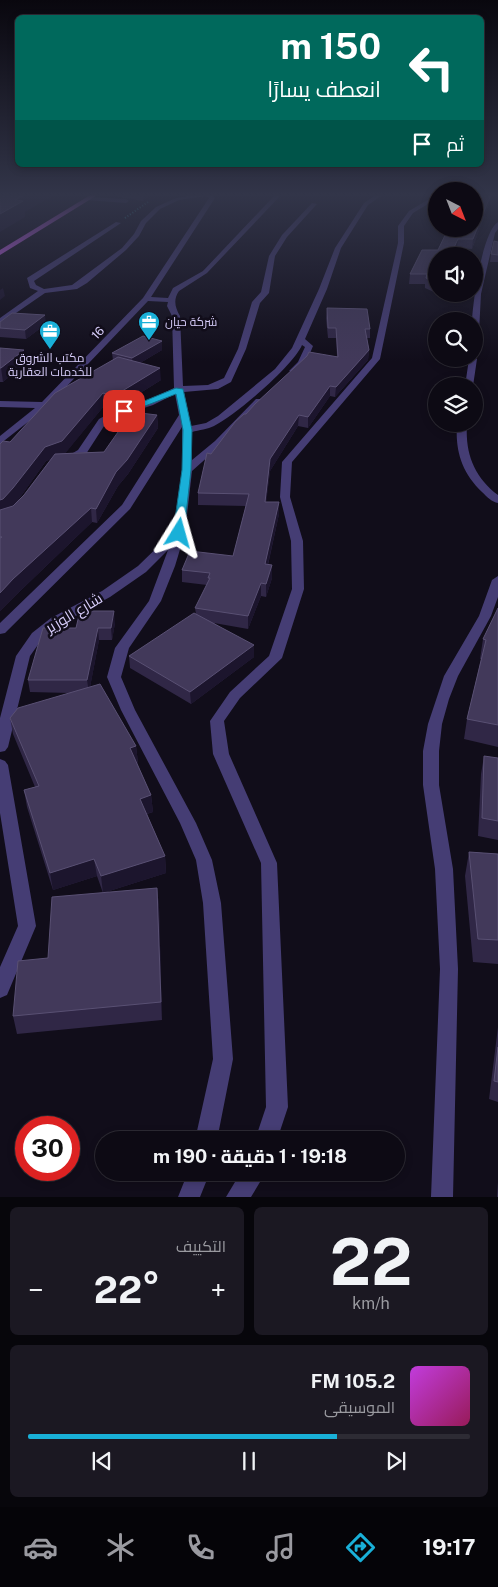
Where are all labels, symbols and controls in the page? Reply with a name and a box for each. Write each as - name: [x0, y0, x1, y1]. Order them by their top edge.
- text: 150 m: [281, 26, 381, 67]
- icon: left: [399, 35, 464, 100]
- text: انعطف يسارًا: [267, 76, 381, 102]
- icon: arrive: [408, 130, 436, 158]
- text: ثم: [446, 133, 464, 155]
- north arrow: [428, 182, 482, 238]
- map controls: [428, 182, 483, 432]
- button: sound: [428, 247, 483, 302]
- office icon: شركة حيان: [137, 310, 161, 341]
- button: search: [428, 312, 483, 367]
- place label: شركة حيان: [165, 315, 217, 329]
- office icon: مكتب الشروق للخدمات العقارية: [38, 319, 62, 350]
- street label: 16: [89, 324, 107, 342]
- place label: مكتب الشروق للخدمات العقارية: [8, 351, 92, 379]
- button: layers: [428, 377, 483, 432]
- pin: [103, 390, 145, 432]
- icon: arrive: [110, 397, 138, 425]
- position arrow: [152, 506, 204, 558]
- street label: شارع الوزير: [41, 589, 107, 639]
- speed limit sign: 30: [15, 1116, 80, 1181]
- text: 19:18 · 1 دقيقة · 190 m: [153, 1145, 347, 1167]
- text: 22: [330, 1223, 412, 1300]
- text: التكييف: [176, 1237, 226, 1256]
- text: 22°: [94, 1267, 160, 1312]
- text: −: [28, 1273, 44, 1306]
- text: +: [210, 1273, 226, 1306]
- text: km/h: [352, 1294, 390, 1313]
- text: 105.2 FM: [311, 1370, 395, 1392]
- text: الموسيقى: [324, 1398, 395, 1417]
- icon: previous: [88, 1447, 116, 1475]
- icon: pause: [235, 1447, 263, 1475]
- icon: next: [382, 1447, 410, 1475]
- icon: car: [23, 1530, 58, 1565]
- icon: climate: [103, 1530, 138, 1565]
- icon: phone: [183, 1530, 218, 1565]
- icon: music: [263, 1530, 298, 1565]
- icon: directions: [343, 1530, 378, 1565]
- text: 19:17: [422, 1534, 476, 1560]

